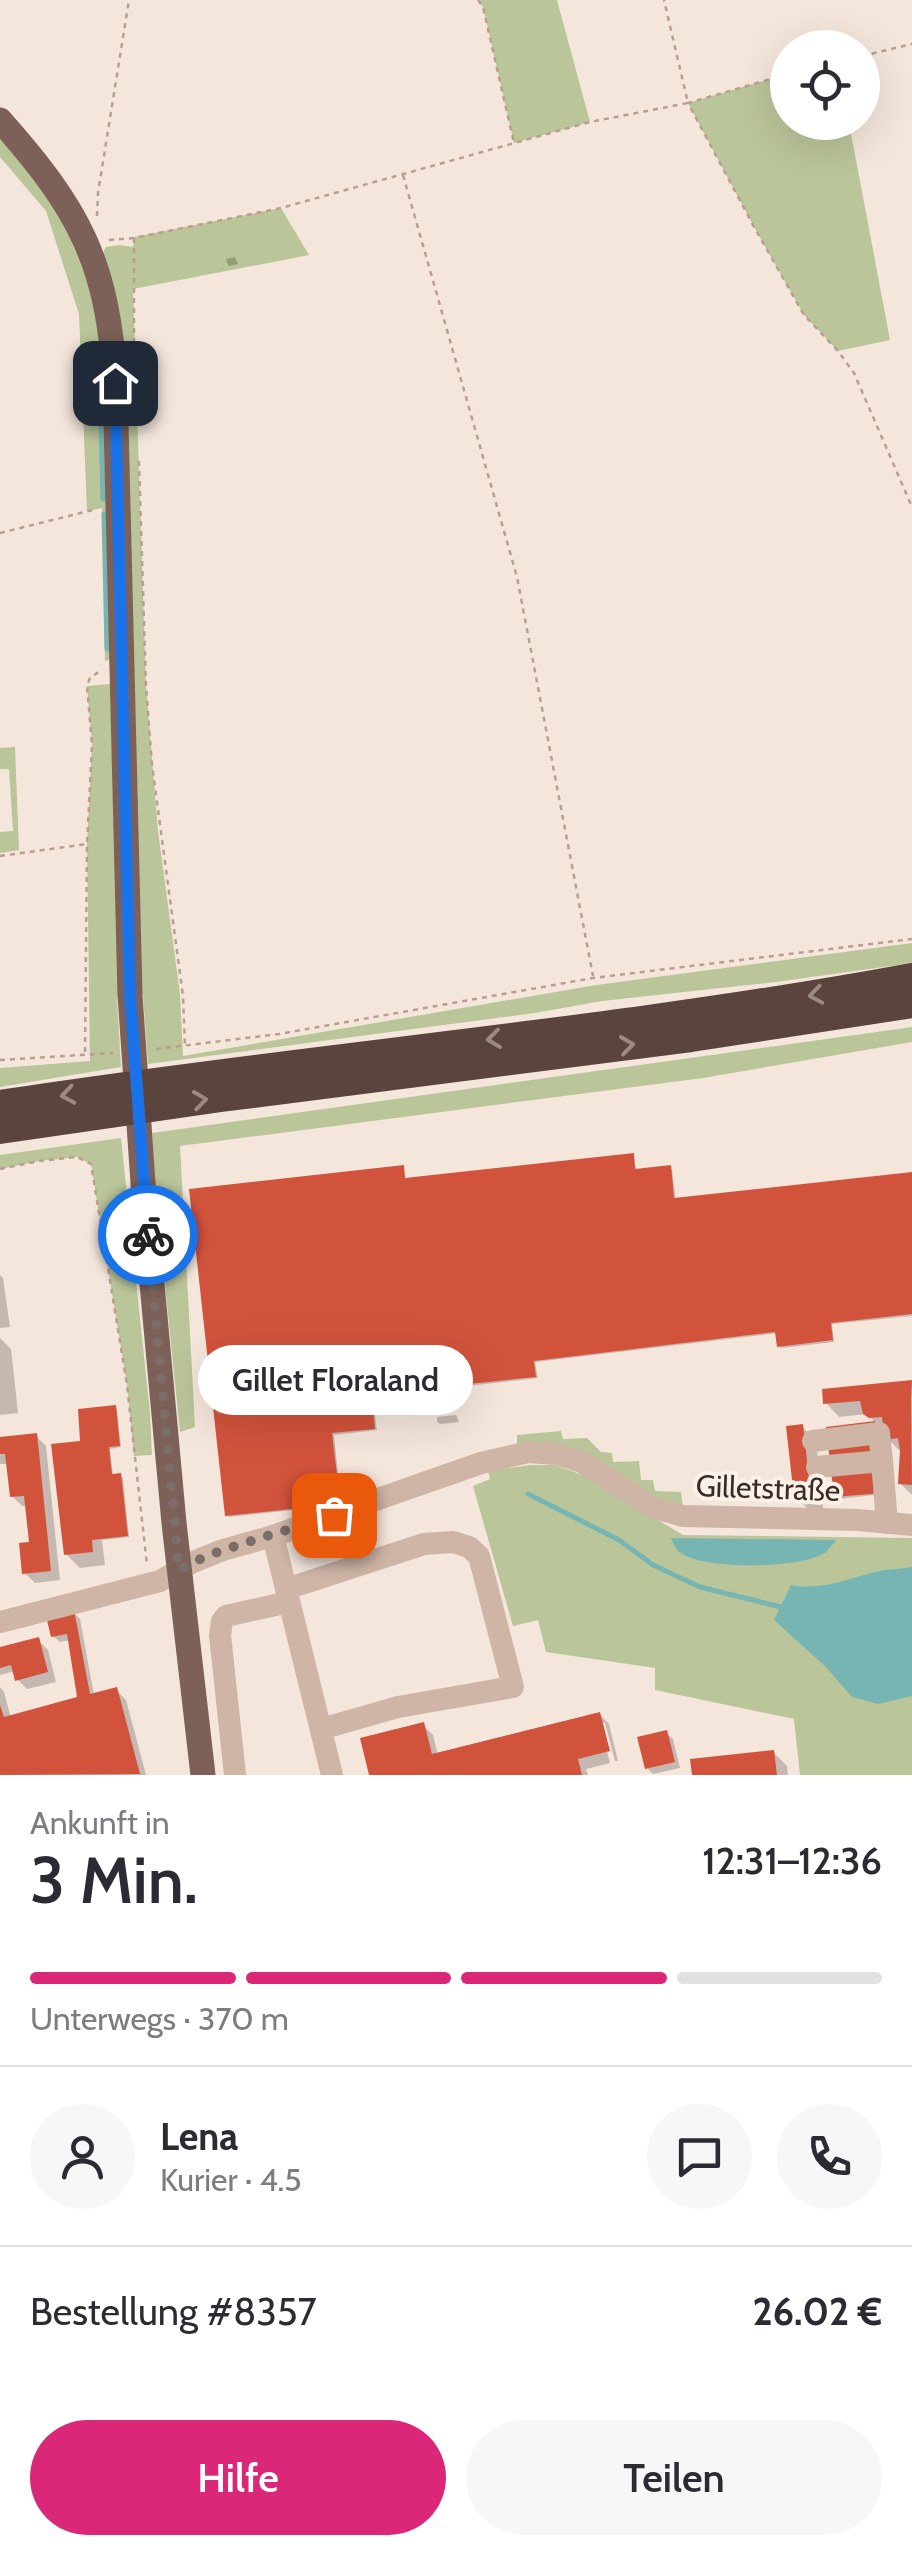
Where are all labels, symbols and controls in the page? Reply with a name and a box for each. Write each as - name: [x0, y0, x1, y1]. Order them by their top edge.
- map controls: [770, 30, 880, 140]
- button: locate: [770, 30, 880, 140]
- pin: [73, 341, 158, 426]
- icon: home: [88, 356, 143, 411]
- one-way arrow: [808, 984, 824, 1005]
- one-way arrow: [486, 1028, 502, 1049]
- one-way arrow: [618, 1035, 635, 1056]
- one-way arrow: [59, 1084, 76, 1105]
- one-way arrow: [193, 1090, 209, 1111]
- courier: [98, 1185, 198, 1285]
- icon: bike: [121, 1208, 176, 1263]
- callout: Gillet Floraland: [196, 1345, 472, 1415]
- text: Gillet Floraland: [232, 1360, 439, 1399]
- street label: Gilletstraße: [695, 1467, 841, 1509]
- pin: [292, 1473, 377, 1558]
- icon: bag: [307, 1488, 362, 1543]
- text: Ankunft in: [30, 1803, 170, 1842]
- text: 12:31–12:36: [702, 1837, 882, 1884]
- text: 3 Min.: [30, 1840, 198, 1919]
- text: Unterwegs · 370 m: [30, 1999, 289, 2038]
- button: person: [30, 2104, 135, 2209]
- button: chat: [647, 2104, 752, 2209]
- button: phone: [777, 2104, 882, 2209]
- text: Lena: [160, 2113, 238, 2160]
- text: Kurier · 4.5: [160, 2160, 302, 2199]
- text: Bestellung #8357: [30, 2288, 317, 2335]
- text: 26.02 €: [753, 2288, 882, 2335]
- button: Hilfe: [30, 2420, 446, 2535]
- button: Teilen: [466, 2420, 882, 2535]

